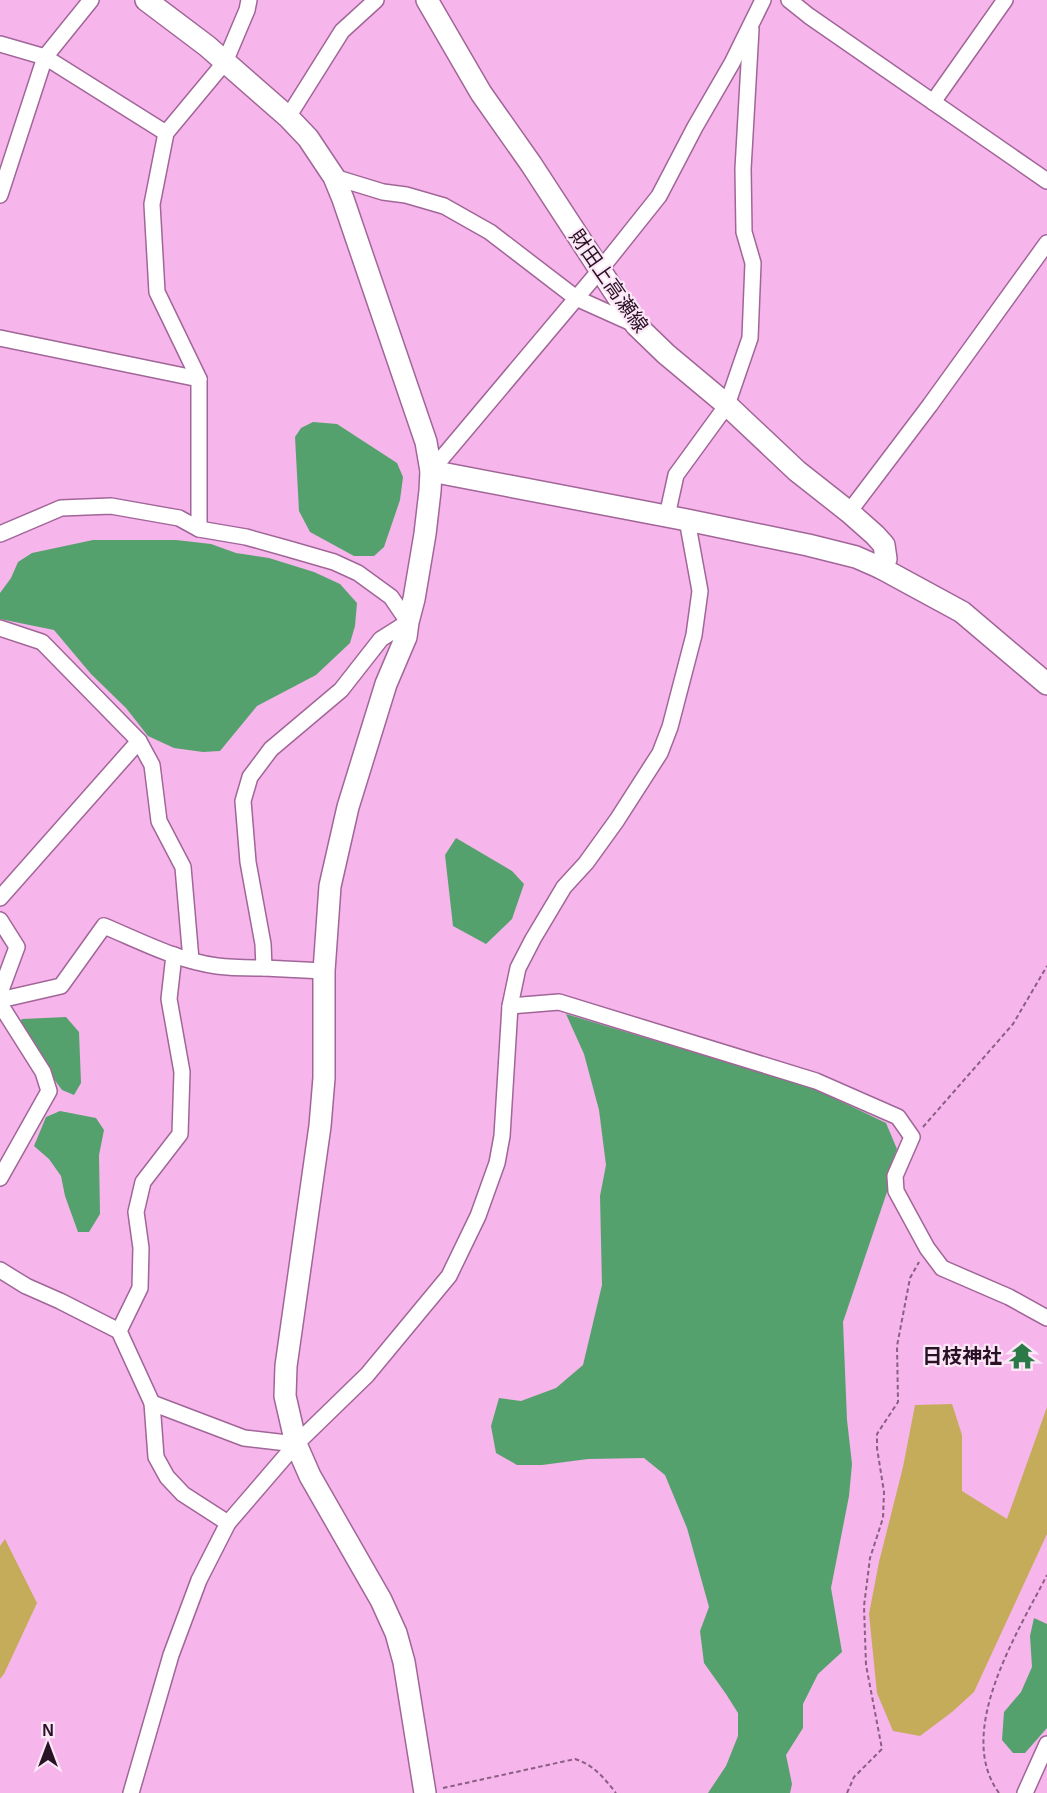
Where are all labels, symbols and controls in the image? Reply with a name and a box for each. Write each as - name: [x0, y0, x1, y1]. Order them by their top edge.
- street label: 財田上高瀬線: [566, 226, 652, 336]
- temple icon: 日枝神社: [1007, 1341, 1037, 1371]
- place label: 日枝神社: [922, 1345, 1002, 1367]
- north arrow: [18, 1715, 78, 1775]
- text: N: [42, 1722, 54, 1739]

